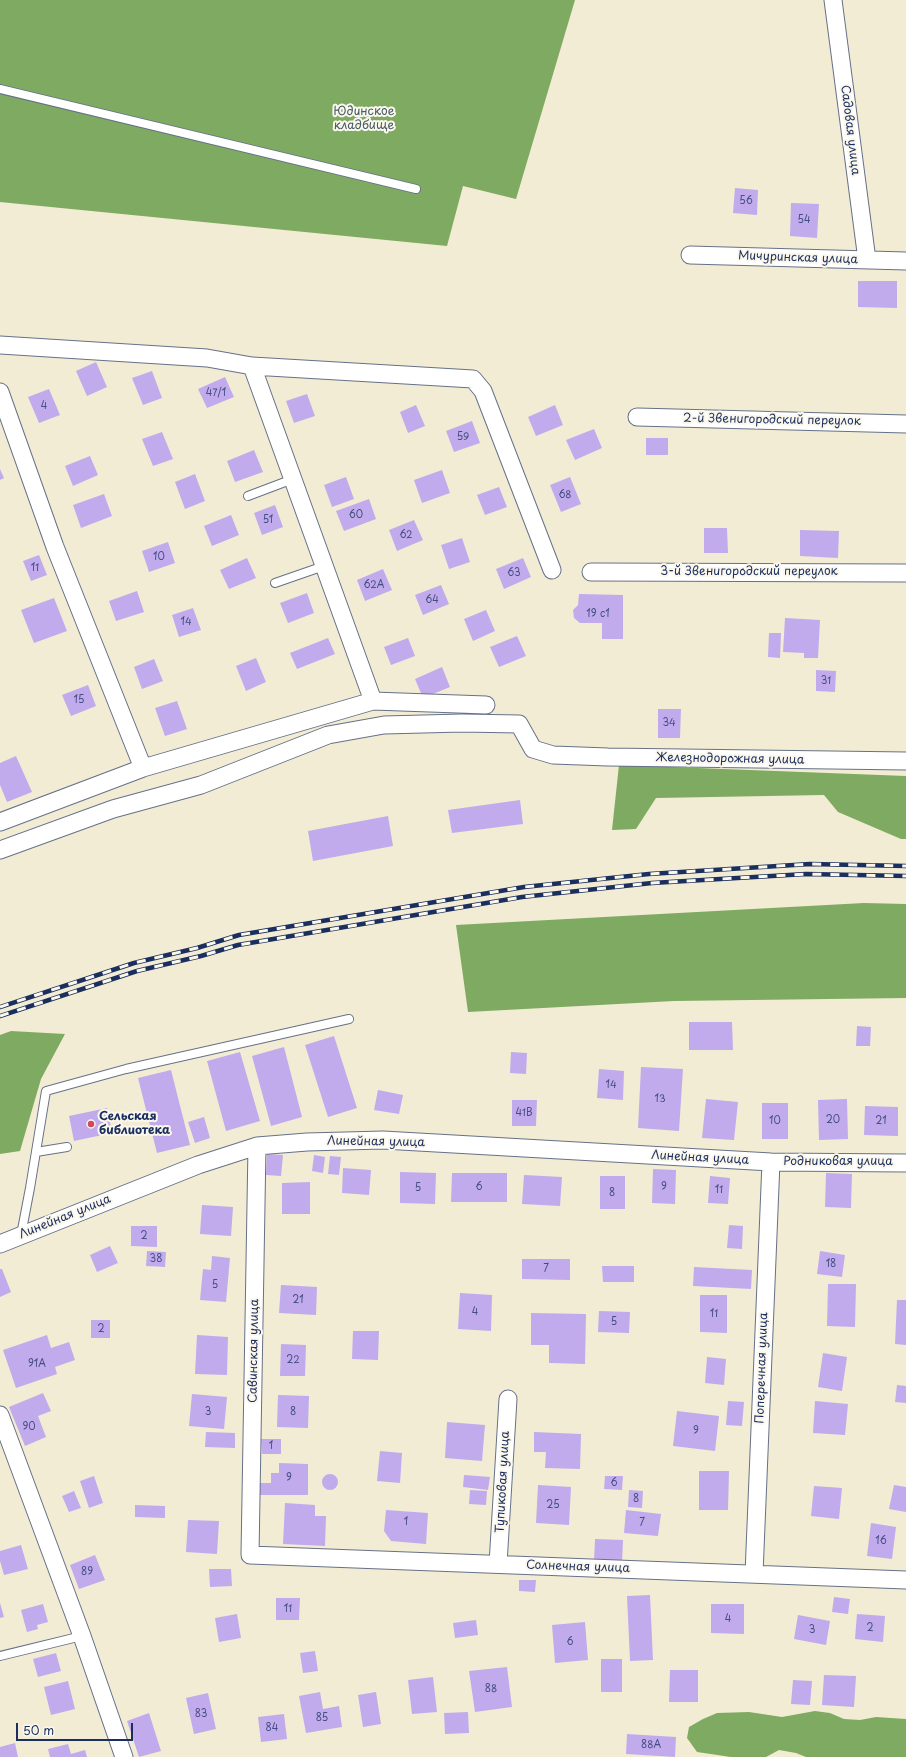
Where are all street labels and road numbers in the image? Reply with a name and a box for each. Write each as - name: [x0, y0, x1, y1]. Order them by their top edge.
- street label: Садовая улица: [837, 84, 863, 176]
- street label: Мичуринская улица: [738, 249, 858, 267]
- street label: 2-й Звенигородский переулок: [683, 411, 861, 429]
- street label: 3-й Звенигородский переулок: [660, 565, 838, 579]
- street label: Железнодорожная улица: [656, 751, 804, 767]
- street label: Линейная улица: [327, 1134, 425, 1150]
- street label: Линейная улица: [651, 1148, 749, 1168]
- street label: Родниковая улица: [783, 1155, 893, 1169]
- street label: Линейная улица: [17, 1192, 113, 1242]
- street label: Савинская улица: [246, 1299, 262, 1403]
- street label: Поперечная улица: [753, 1312, 771, 1424]
- street label: Тупиковая улица: [493, 1431, 513, 1533]
- street label: Солнечная улица: [526, 1558, 630, 1576]

